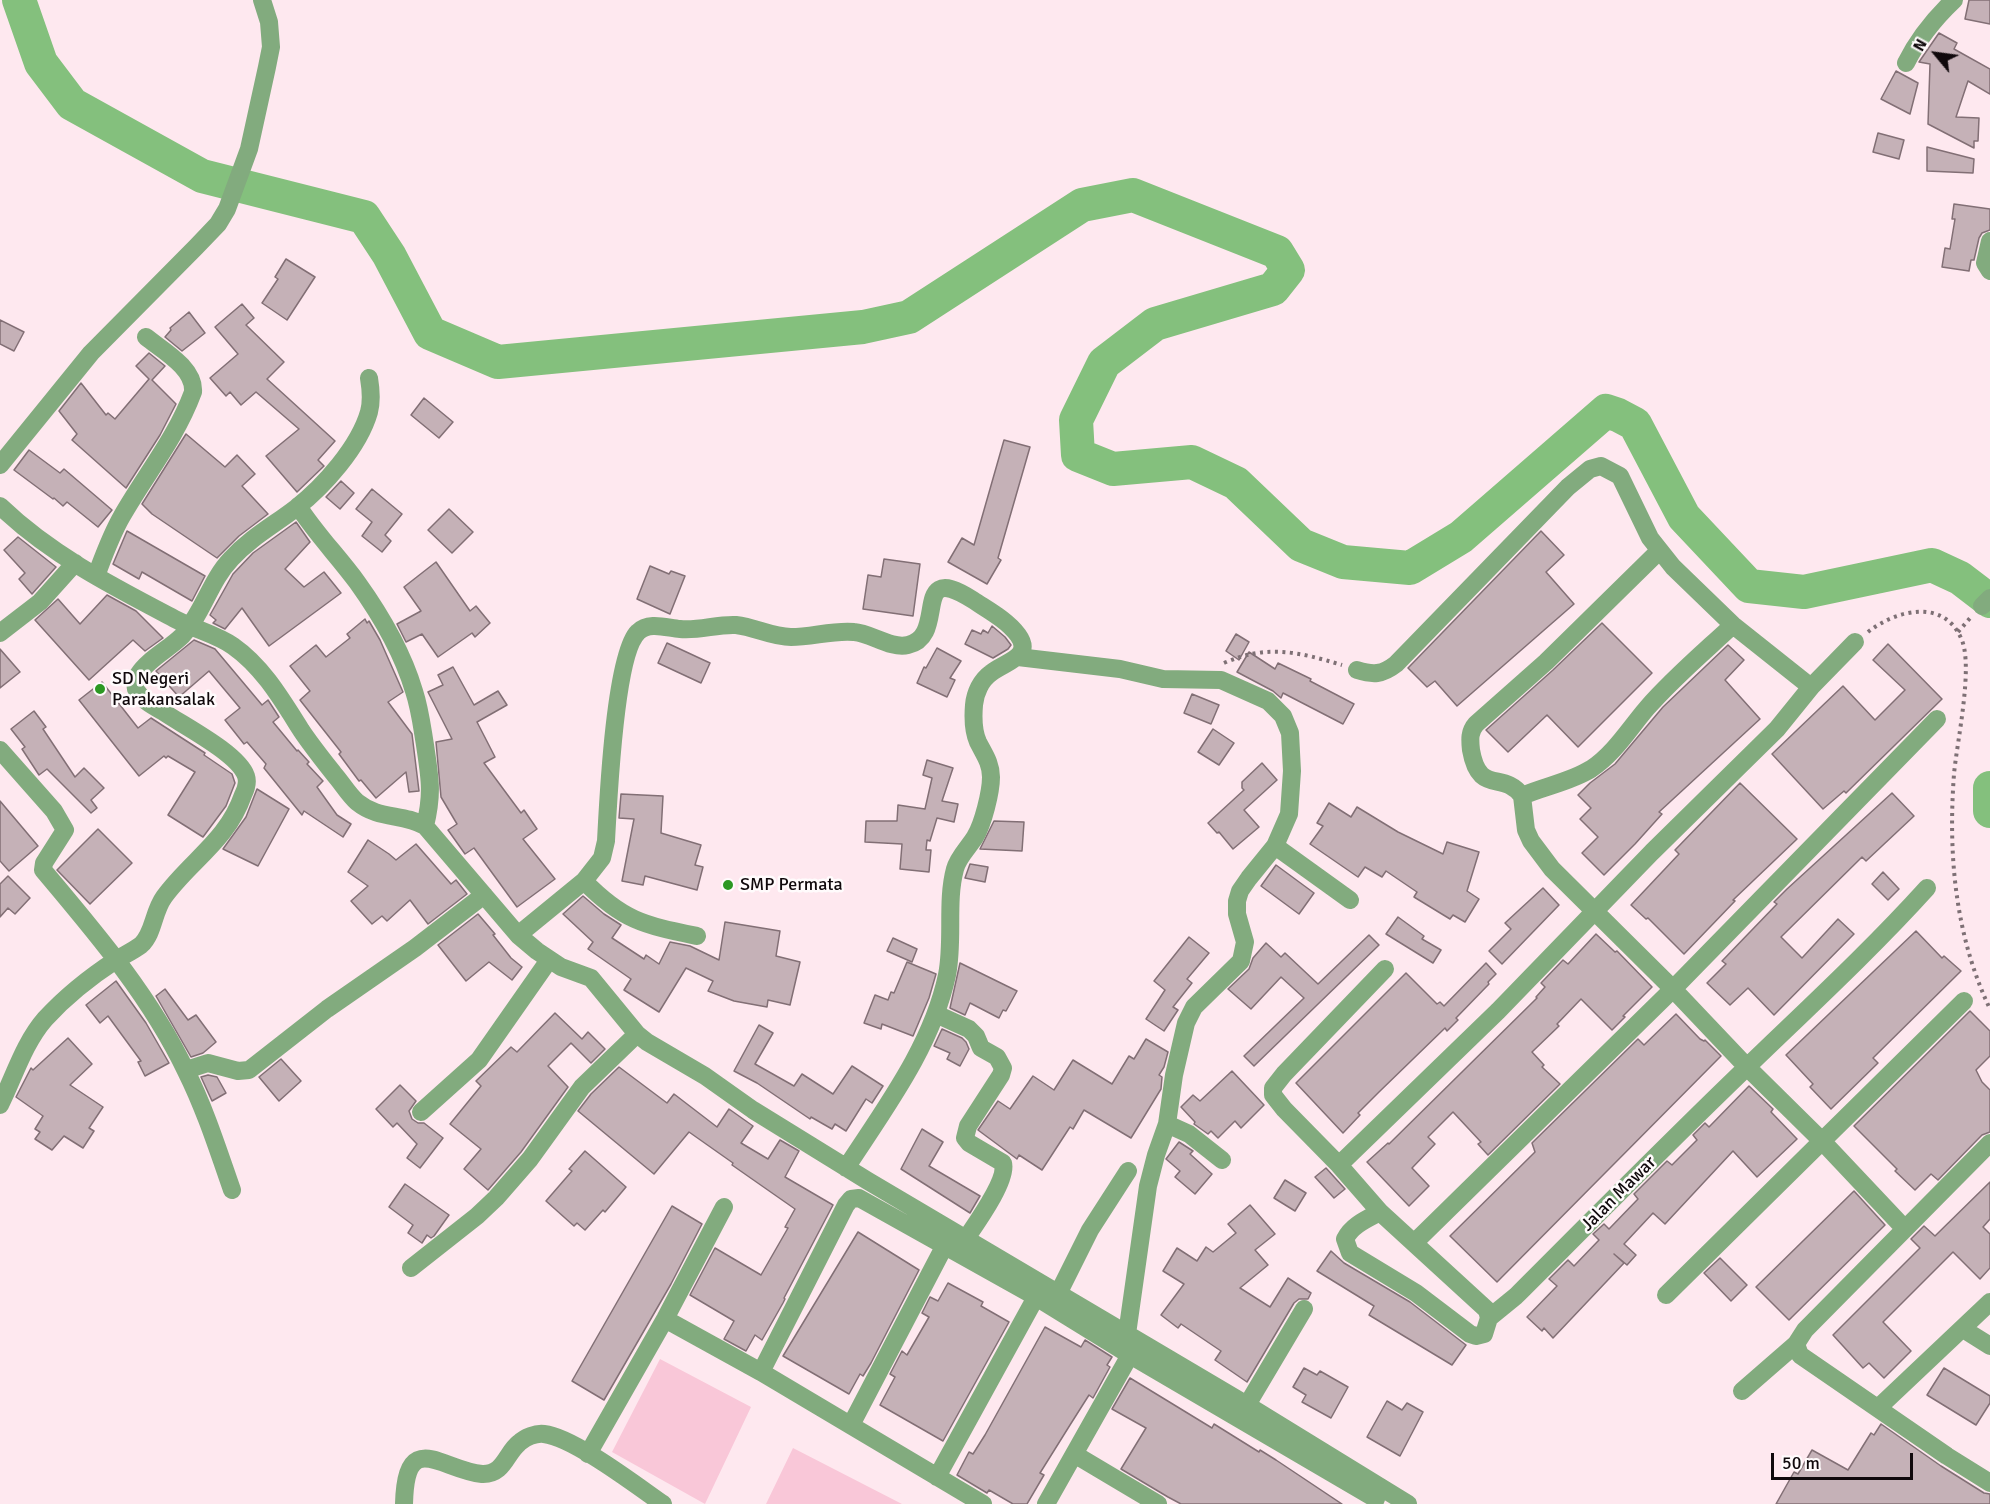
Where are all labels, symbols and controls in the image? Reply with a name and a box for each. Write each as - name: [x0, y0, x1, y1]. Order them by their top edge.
- north arrow: [1906, 24, 1966, 84]
- text: N: [1909, 36, 1932, 55]
- place label: SD Negeri Parakansalak: [112, 668, 215, 710]
- marker: SD Negeri Parakansalak: [93, 682, 107, 696]
- place label: SMP Permata: [740, 874, 843, 896]
- marker: SMP Permata: [721, 878, 735, 892]
- street label: Jalan Mawar: [1577, 1152, 1661, 1236]
- scale bar: [1774, 1441, 1916, 1479]
- text: 50 m: [1782, 1452, 1820, 1474]

